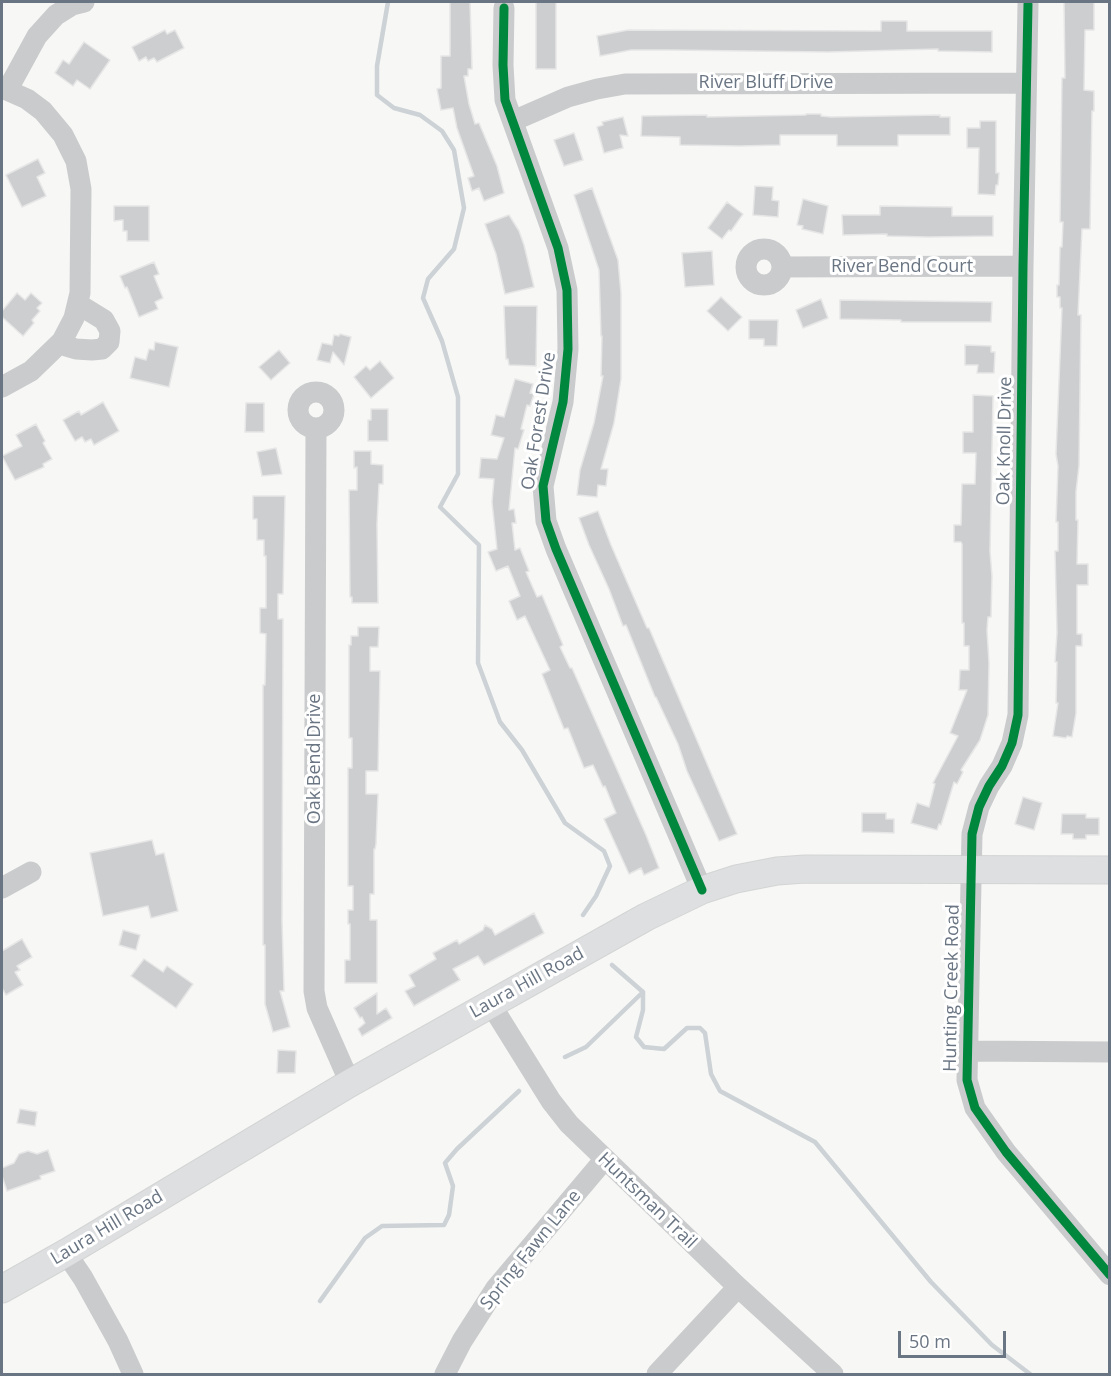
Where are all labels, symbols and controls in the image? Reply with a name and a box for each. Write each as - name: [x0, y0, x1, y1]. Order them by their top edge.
- street label: River Bluff Drive: [699, 72, 833, 94]
- street label: River Bend Court: [831, 256, 973, 278]
- street label: Oak Forest Drive: [517, 350, 561, 492]
- street label: Oak Knoll Drive: [993, 376, 1017, 506]
- street label: Oak Bend Drive: [304, 694, 326, 824]
- street label: Hunting Creek Road: [940, 904, 964, 1072]
- street label: Laura Hill Road: [466, 943, 588, 1023]
- street label: Huntsman Trail: [593, 1148, 701, 1254]
- street label: Laura Hill Road: [47, 1186, 167, 1270]
- street label: Spring Fawn Lane: [476, 1186, 586, 1314]
- scale bar: [901, 1319, 1009, 1357]
- text: 50 m: [909, 1329, 951, 1353]

